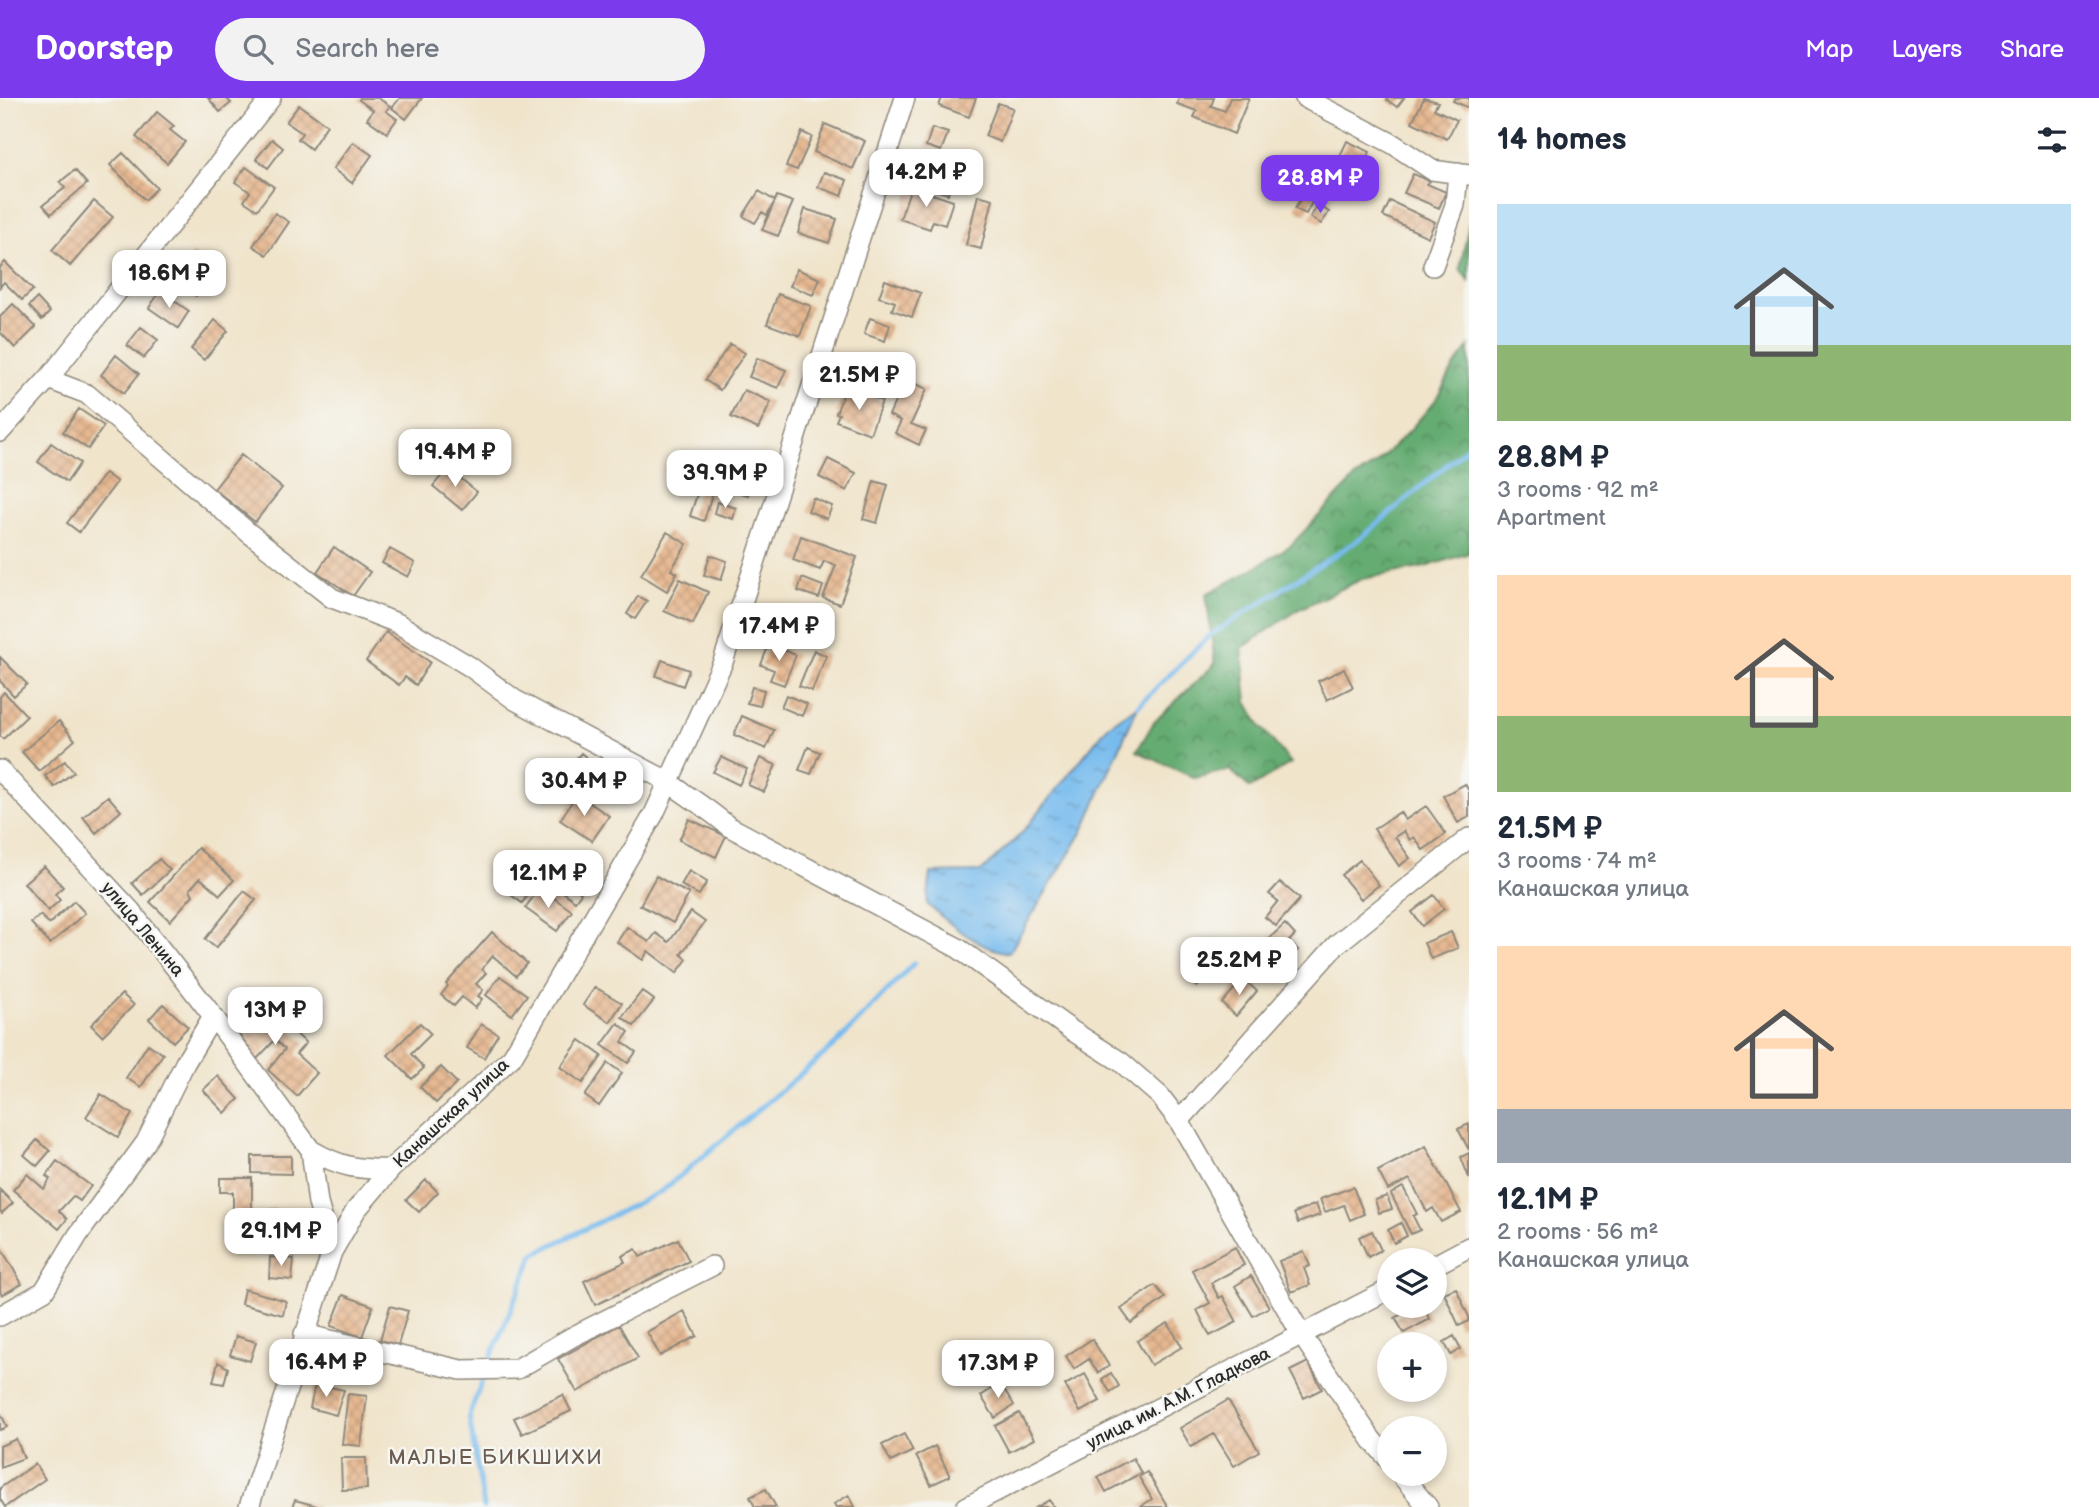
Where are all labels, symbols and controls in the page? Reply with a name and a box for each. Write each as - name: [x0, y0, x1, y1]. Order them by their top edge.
- search box: [215, 18, 705, 81]
- text: Doorstep: [35, 29, 173, 69]
- icon: search: [239, 30, 277, 68]
- text: Search here: [295, 34, 439, 65]
- text: Map: [1805, 35, 1853, 64]
- text: Layers: [1891, 35, 1962, 64]
- text: Share: [2000, 35, 2064, 64]
- icon: filters: [2033, 121, 2071, 159]
- text: 14 homes: [1497, 122, 1626, 158]
- pin: 14.2M ₽: [861, 150, 991, 209]
- pin: 28.8M ₽: [1255, 156, 1385, 215]
- text: 14.2M ₽: [885, 158, 967, 186]
- text: 28.8M ₽: [1277, 164, 1363, 192]
- icon: home: [1721, 249, 1847, 375]
- pin: 18.6M ₽: [104, 250, 234, 310]
- text: 18.6M ₽: [128, 259, 210, 287]
- pin: 21.5M ₽: [794, 352, 924, 412]
- text: 21.5M ₽: [819, 361, 899, 389]
- pin: 19.4M ₽: [390, 430, 520, 489]
- text: 19.4M ₽: [414, 438, 496, 466]
- text: 28.8M ₽: [1497, 440, 1609, 476]
- pin: 39.9M ₽: [660, 450, 790, 510]
- text: 39.9M ₽: [683, 459, 767, 487]
- text: 3 rooms · 92 m²: [1497, 476, 1659, 504]
- text: Apartment: [1497, 504, 1606, 532]
- pin: 17.4M ₽: [714, 603, 844, 663]
- text: 17.4M ₽: [739, 612, 819, 640]
- icon: home: [1721, 620, 1847, 746]
- pin: 30.4M ₽: [519, 758, 649, 818]
- text: 30.4M ₽: [541, 767, 627, 795]
- text: 21.5M ₽: [1497, 811, 1602, 847]
- text: 3 rooms · 74 m²: [1497, 847, 1657, 875]
- pin: 12.1M ₽: [483, 850, 613, 910]
- text: 12.1M ₽: [509, 859, 587, 887]
- text: Канашская улица: [1497, 875, 1689, 903]
- street label: улица Ленина: [97, 878, 189, 981]
- pin: 25.2M ₽: [1174, 937, 1304, 997]
- text: 25.2M ₽: [1196, 946, 1282, 974]
- pin: 13M ₽: [226, 988, 324, 1047]
- icon: home: [1721, 991, 1847, 1117]
- text: 13M ₽: [244, 996, 306, 1024]
- street label: Канашская улица: [389, 1054, 514, 1172]
- text: 12.1M ₽: [1497, 1182, 1598, 1218]
- pin: 29.1M ₽: [216, 1208, 346, 1268]
- text: 29.1M ₽: [240, 1217, 322, 1245]
- text: 2 rooms · 56 m²: [1497, 1218, 1659, 1246]
- text: Канашская улица: [1497, 1246, 1689, 1274]
- map controls: [1377, 1248, 1447, 1486]
- button: layers: [1377, 1248, 1447, 1318]
- button: +: [1377, 1332, 1447, 1402]
- pin: 16.4M ₽: [261, 1340, 391, 1399]
- pin: 17.3M ₽: [933, 1340, 1063, 1400]
- street label: улица им. А.М. Гладкова: [1083, 1343, 1274, 1454]
- text: 16.4M ₽: [285, 1348, 367, 1376]
- text: 17.3M ₽: [958, 1349, 1038, 1377]
- button: −: [1377, 1416, 1447, 1486]
- district label: МАЛЫЕ БИКШИХИ: [388, 1445, 604, 1470]

